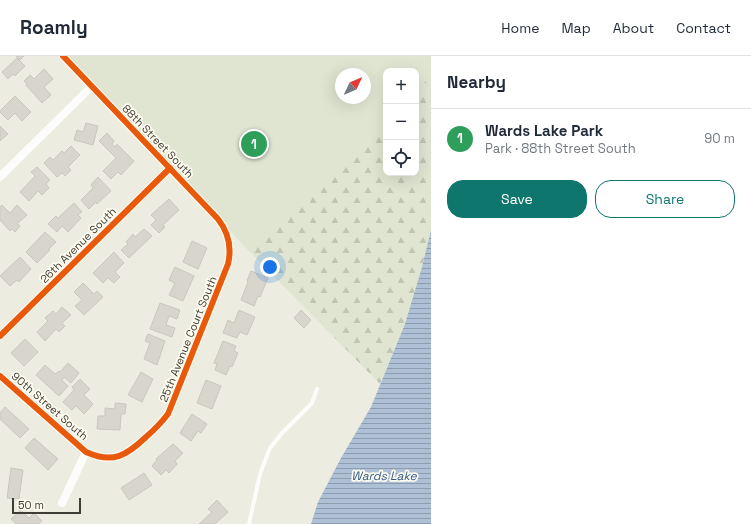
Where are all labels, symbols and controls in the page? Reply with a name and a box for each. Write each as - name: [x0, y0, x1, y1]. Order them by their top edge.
- text: Roamly: [20, 15, 88, 40]
- text: Home: [501, 19, 539, 37]
- text: Map: [561, 19, 591, 37]
- text: About: [613, 19, 654, 37]
- text: Contact: [676, 19, 731, 37]
- north arrow: [335, 68, 371, 104]
- map controls: [383, 68, 419, 176]
- button: +: [383, 68, 419, 104]
- text: Nearby: [447, 71, 506, 93]
- street label: 88th Street South: [119, 101, 197, 181]
- button: −: [383, 104, 419, 140]
- text: Wards Lake Park: [485, 121, 603, 140]
- pin: 1: [241, 129, 267, 159]
- text: 1: [457, 130, 463, 147]
- text: 90 m: [704, 130, 735, 147]
- button: locate: [383, 140, 419, 176]
- text: Park · 88th Street South: [485, 140, 636, 157]
- button: Save: [447, 180, 587, 218]
- button: Share: [595, 180, 735, 218]
- street label: 26th Avenue South: [37, 204, 119, 286]
- your location: [260, 257, 280, 277]
- street label: 25th Avenue Court South: [156, 274, 220, 404]
- street label: 90th Street South: [9, 369, 91, 443]
- water label: Wards Lake: [351, 468, 418, 484]
- scale bar: [12, 496, 81, 515]
- text: 50 m: [18, 498, 44, 512]

